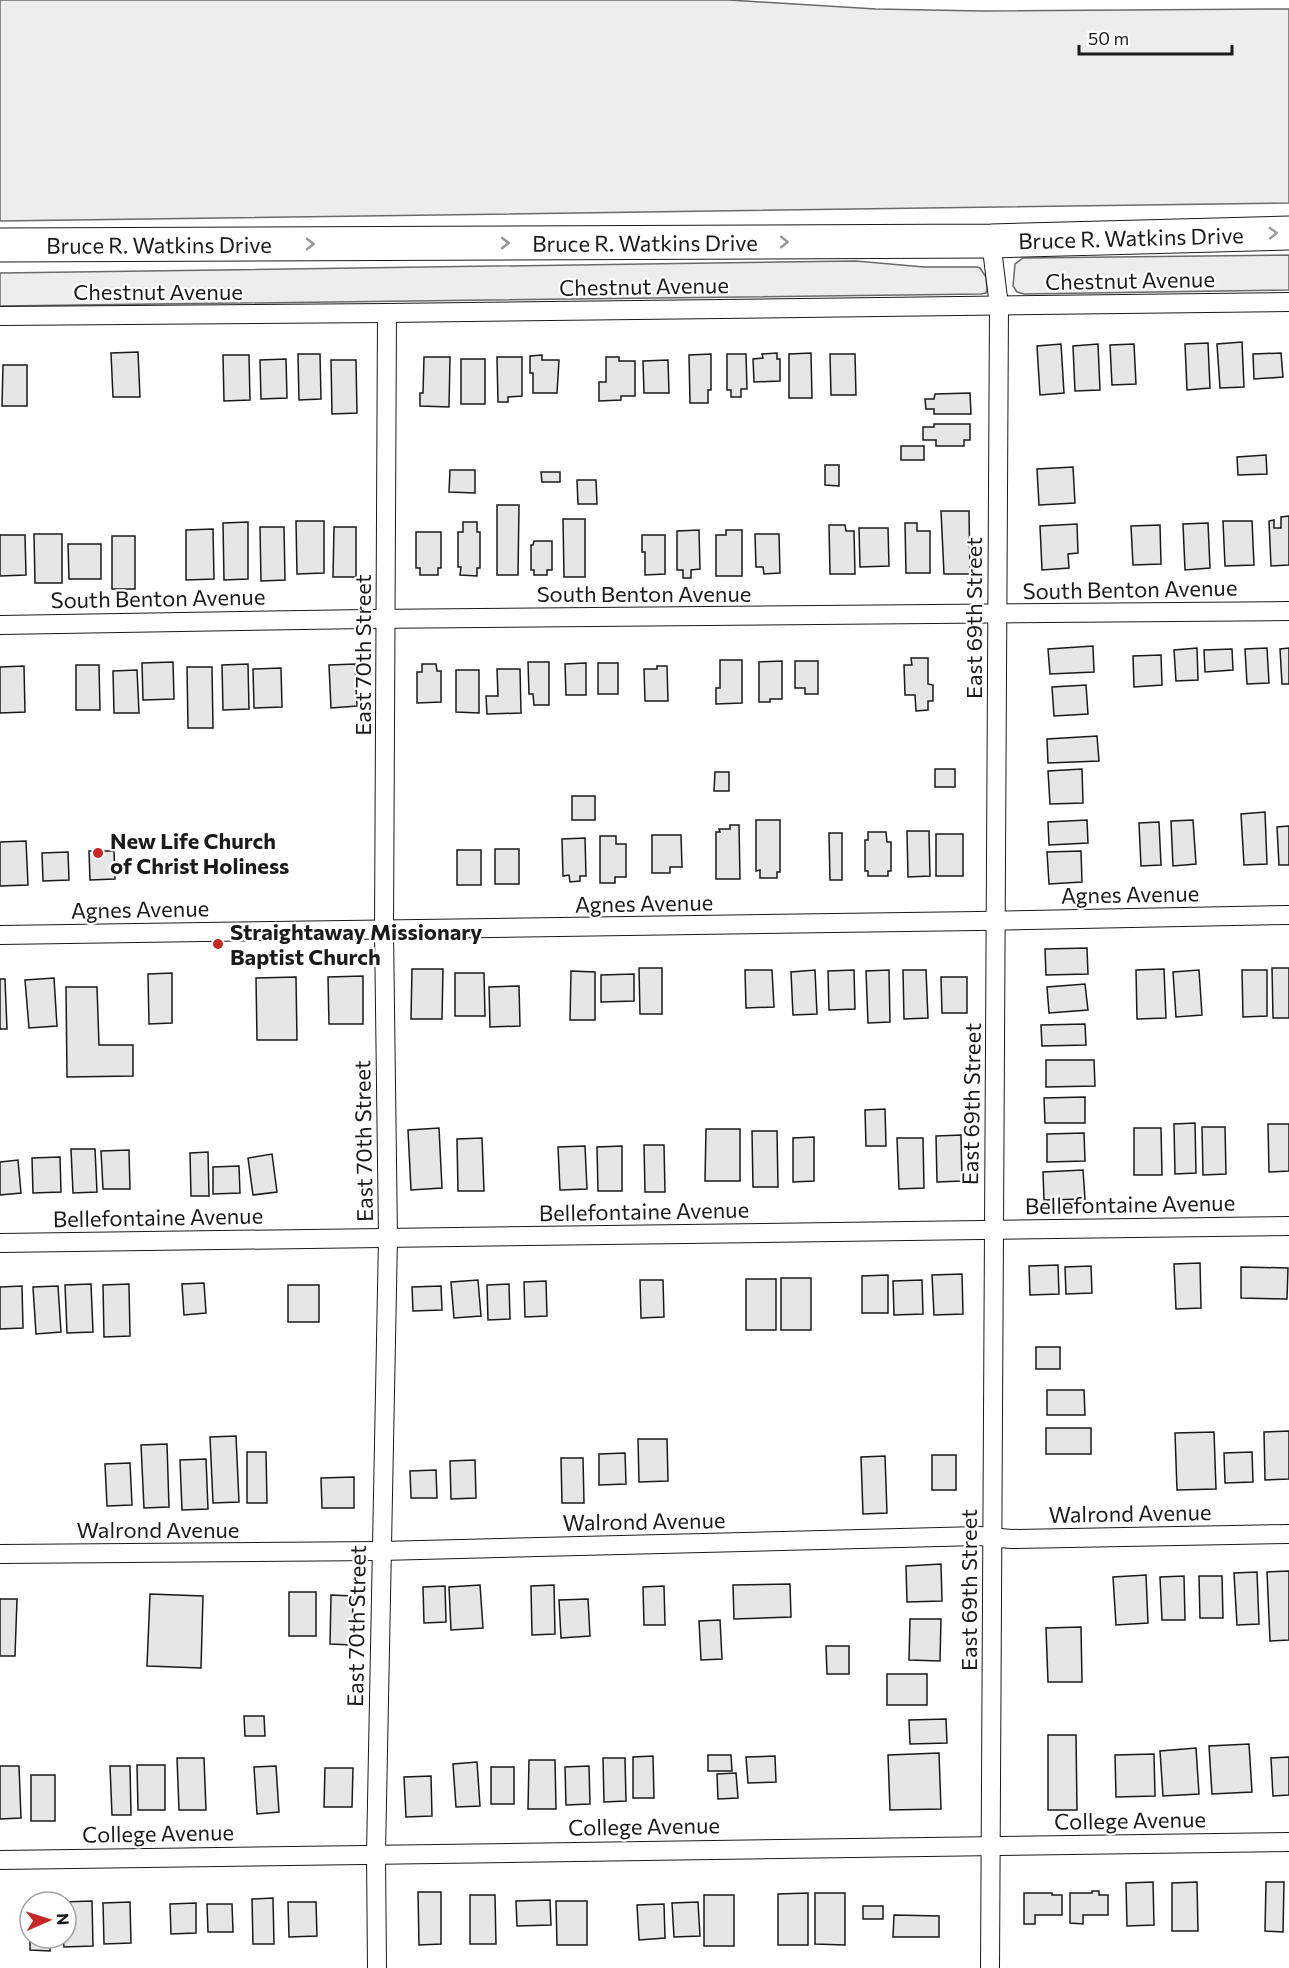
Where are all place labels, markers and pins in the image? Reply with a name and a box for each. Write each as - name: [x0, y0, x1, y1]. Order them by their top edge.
- place label: New Life Church of Christ Holiness: [110, 827, 289, 879]
- marker: New Life Church of Christ Holiness: [91, 846, 105, 860]
- place label: Straightaway Missionary Baptist Church: [230, 918, 482, 970]
- marker: Straightaway Missionary Baptist Church: [211, 937, 225, 951]

